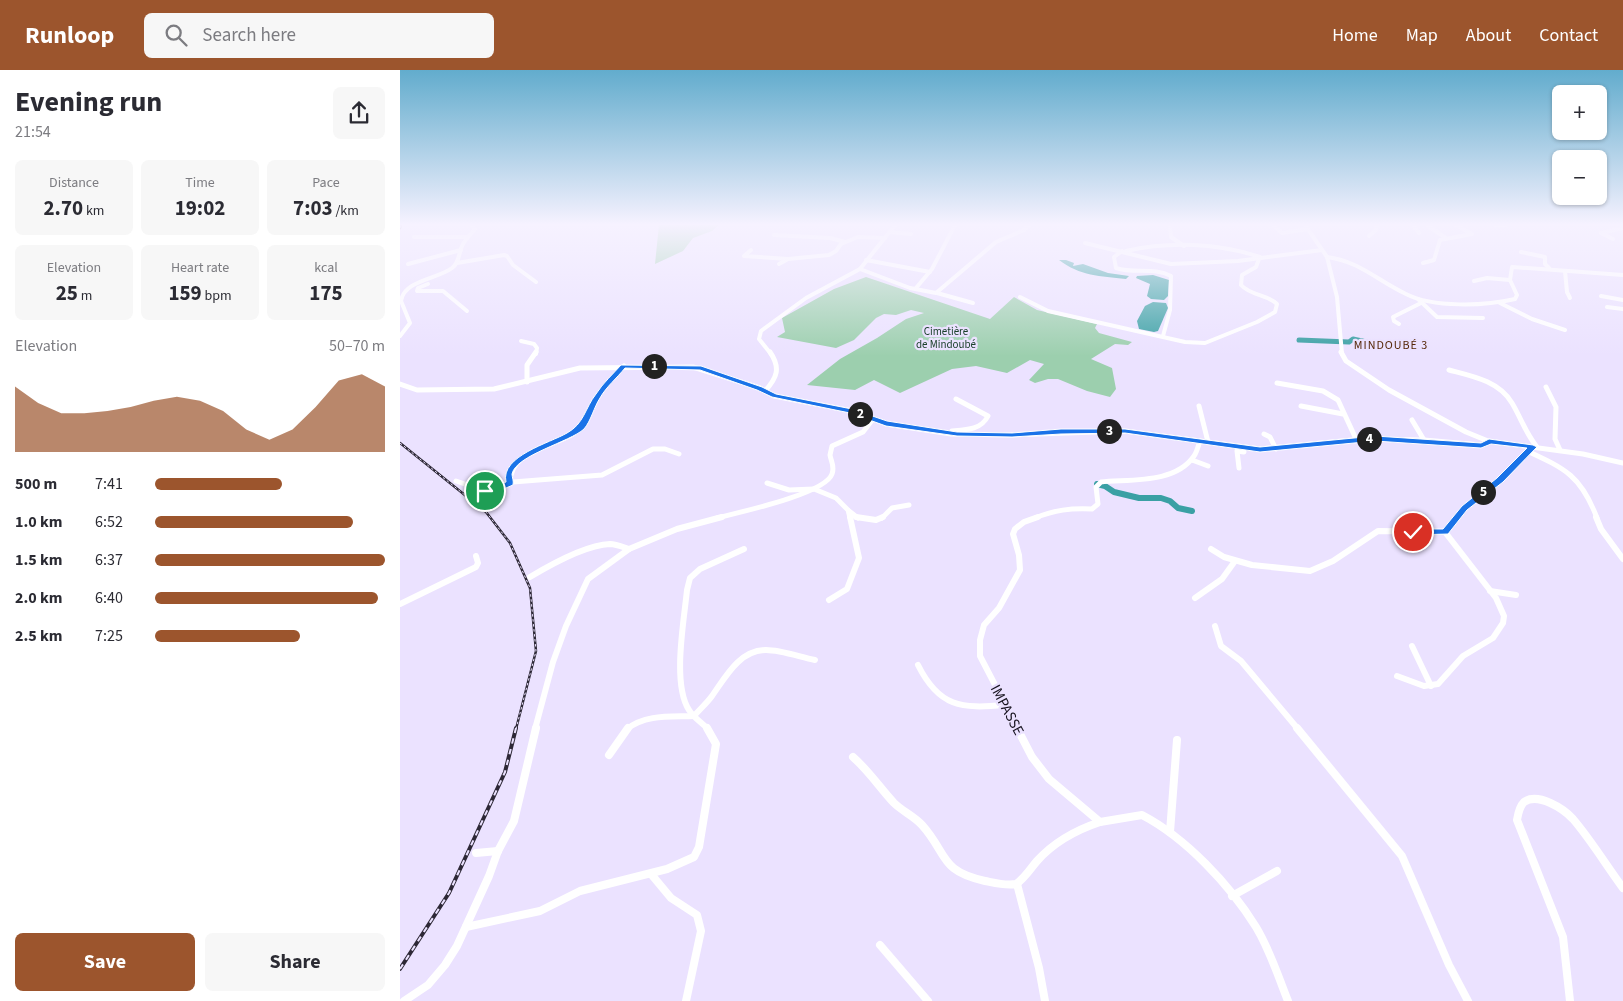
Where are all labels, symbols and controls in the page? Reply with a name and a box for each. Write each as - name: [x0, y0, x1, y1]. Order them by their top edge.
- search box: [144, 13, 494, 58]
- text: Runloop: [25, 18, 114, 53]
- icon: search: [162, 21, 190, 49]
- text: Search here: [202, 22, 296, 49]
- text: Home: [1332, 23, 1378, 48]
- text: Map: [1406, 23, 1438, 48]
- text: About: [1466, 23, 1511, 48]
- text: Contact: [1539, 23, 1598, 48]
- text: Evening run: [15, 82, 162, 122]
- map controls: [1552, 85, 1607, 205]
- button: +: [1552, 85, 1607, 140]
- button: share: [333, 87, 385, 139]
- text: 21:54: [15, 121, 51, 143]
- button: −: [1552, 150, 1607, 205]
- text: Distance: [49, 173, 99, 193]
- text: Time: [185, 173, 215, 193]
- text: Pace: [312, 173, 340, 193]
- text: 2.70: [44, 193, 83, 223]
- text: 19:02: [175, 193, 225, 223]
- text: 7:03: [293, 193, 333, 223]
- text: km: [83, 201, 104, 221]
- text: /km: [333, 201, 359, 221]
- text: Elevation: [47, 258, 101, 278]
- text: Heart rate: [171, 258, 229, 278]
- text: kcal: [314, 258, 338, 278]
- text: 25: [56, 278, 78, 308]
- text: 159: [168, 278, 202, 308]
- text: 175: [309, 278, 343, 308]
- text: m: [78, 286, 92, 306]
- text: bpm: [202, 286, 232, 306]
- park label: Cimetière de Mindoubé: [916, 324, 977, 352]
- text: Elevation: [15, 335, 77, 357]
- text: 50–70 m: [329, 335, 385, 357]
- district label: MINDOUBÉ 3: [1354, 337, 1428, 354]
- pin: 1: [642, 354, 666, 378]
- text: 1: [651, 356, 658, 376]
- pin: 2: [848, 402, 872, 426]
- text: 2: [857, 404, 864, 424]
- pin: 3: [1096, 418, 1122, 444]
- text: 3: [1106, 421, 1113, 441]
- pin: 4: [1356, 426, 1382, 452]
- text: 4: [1366, 429, 1373, 449]
- pin: [464, 470, 506, 512]
- text: 500 m: [15, 473, 57, 495]
- text: 7:41: [95, 473, 123, 495]
- icon: arrive: [471, 477, 499, 505]
- pin: 5: [1470, 480, 1496, 504]
- text: 5: [1480, 482, 1487, 502]
- text: 1.0 km: [15, 511, 62, 533]
- text: 6:52: [95, 511, 123, 533]
- pin: [1392, 511, 1434, 553]
- icon: check: [1399, 518, 1427, 546]
- text: 1.5 km: [15, 549, 62, 571]
- text: 6:37: [95, 549, 123, 571]
- text: 2.0 km: [15, 587, 62, 609]
- text: 6:40: [95, 587, 123, 609]
- text: 2.5 km: [15, 625, 62, 647]
- text: 7:25: [95, 625, 123, 647]
- street label: IMPASSE: [985, 681, 1029, 739]
- button: Save: [15, 933, 195, 991]
- button: Share: [205, 933, 385, 991]

